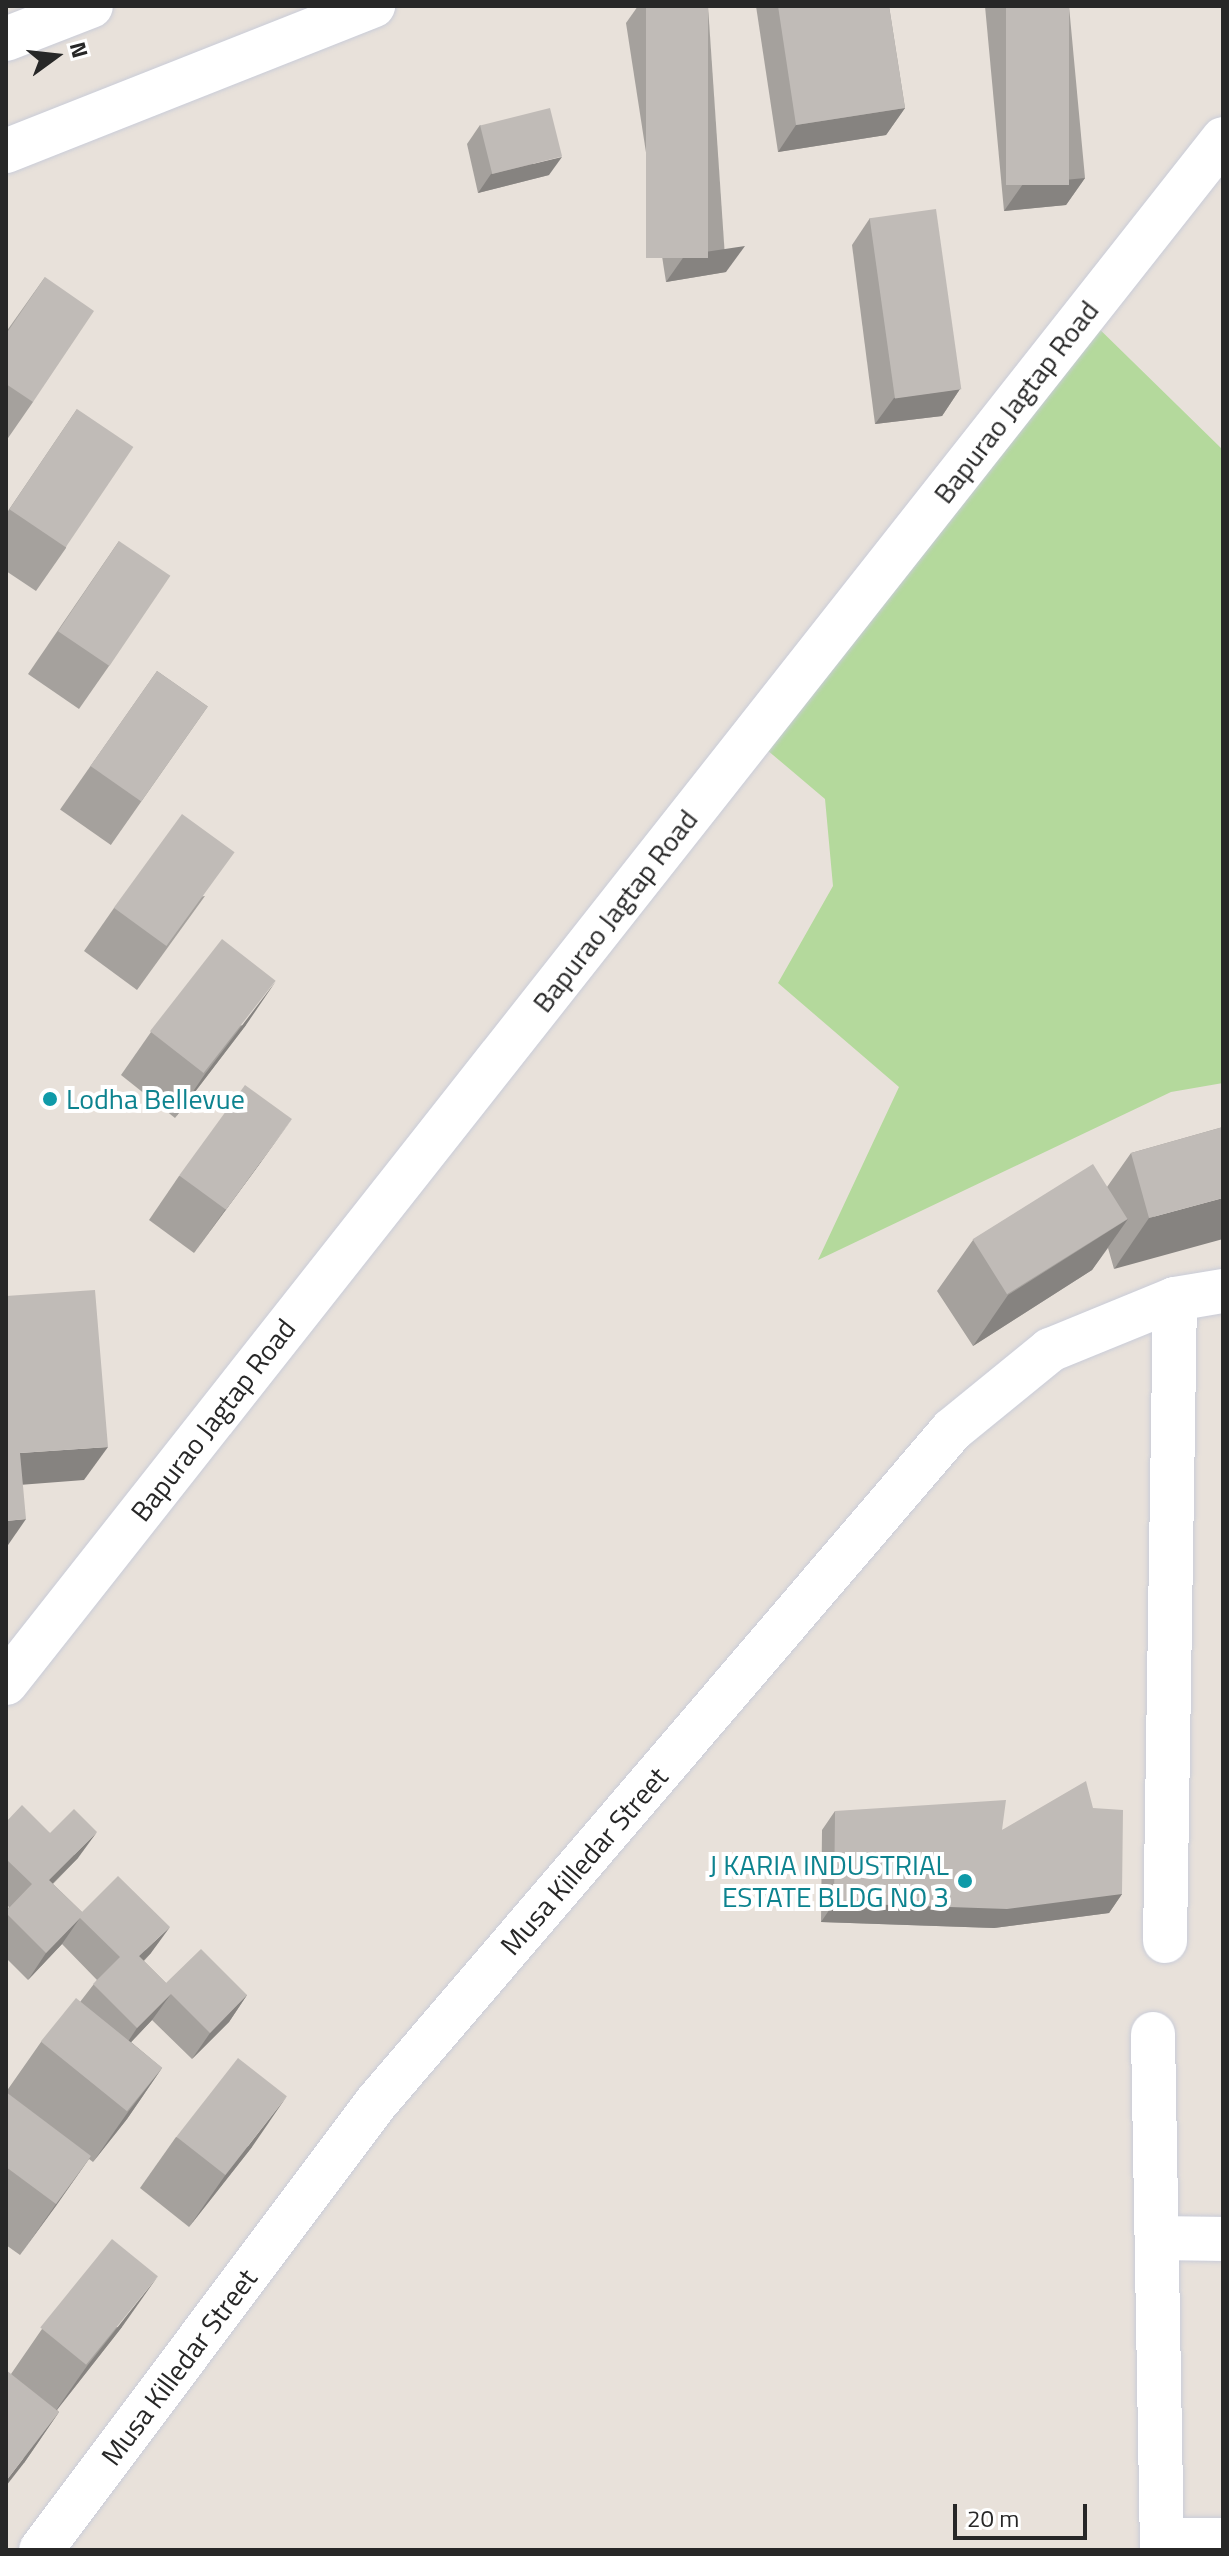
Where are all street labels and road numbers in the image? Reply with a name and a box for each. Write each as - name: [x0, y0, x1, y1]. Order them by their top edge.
- street label: Bapurao Jagtap Road: [927, 294, 1105, 510]
- street label: Bapurao Jagtap Road: [526, 803, 704, 1019]
- street label: Bapurao Jagtap Road: [124, 1312, 302, 1528]
- street label: Musa Killedar Street: [493, 1760, 675, 1962]
- street label: Musa Killedar Street: [94, 2262, 264, 2472]

